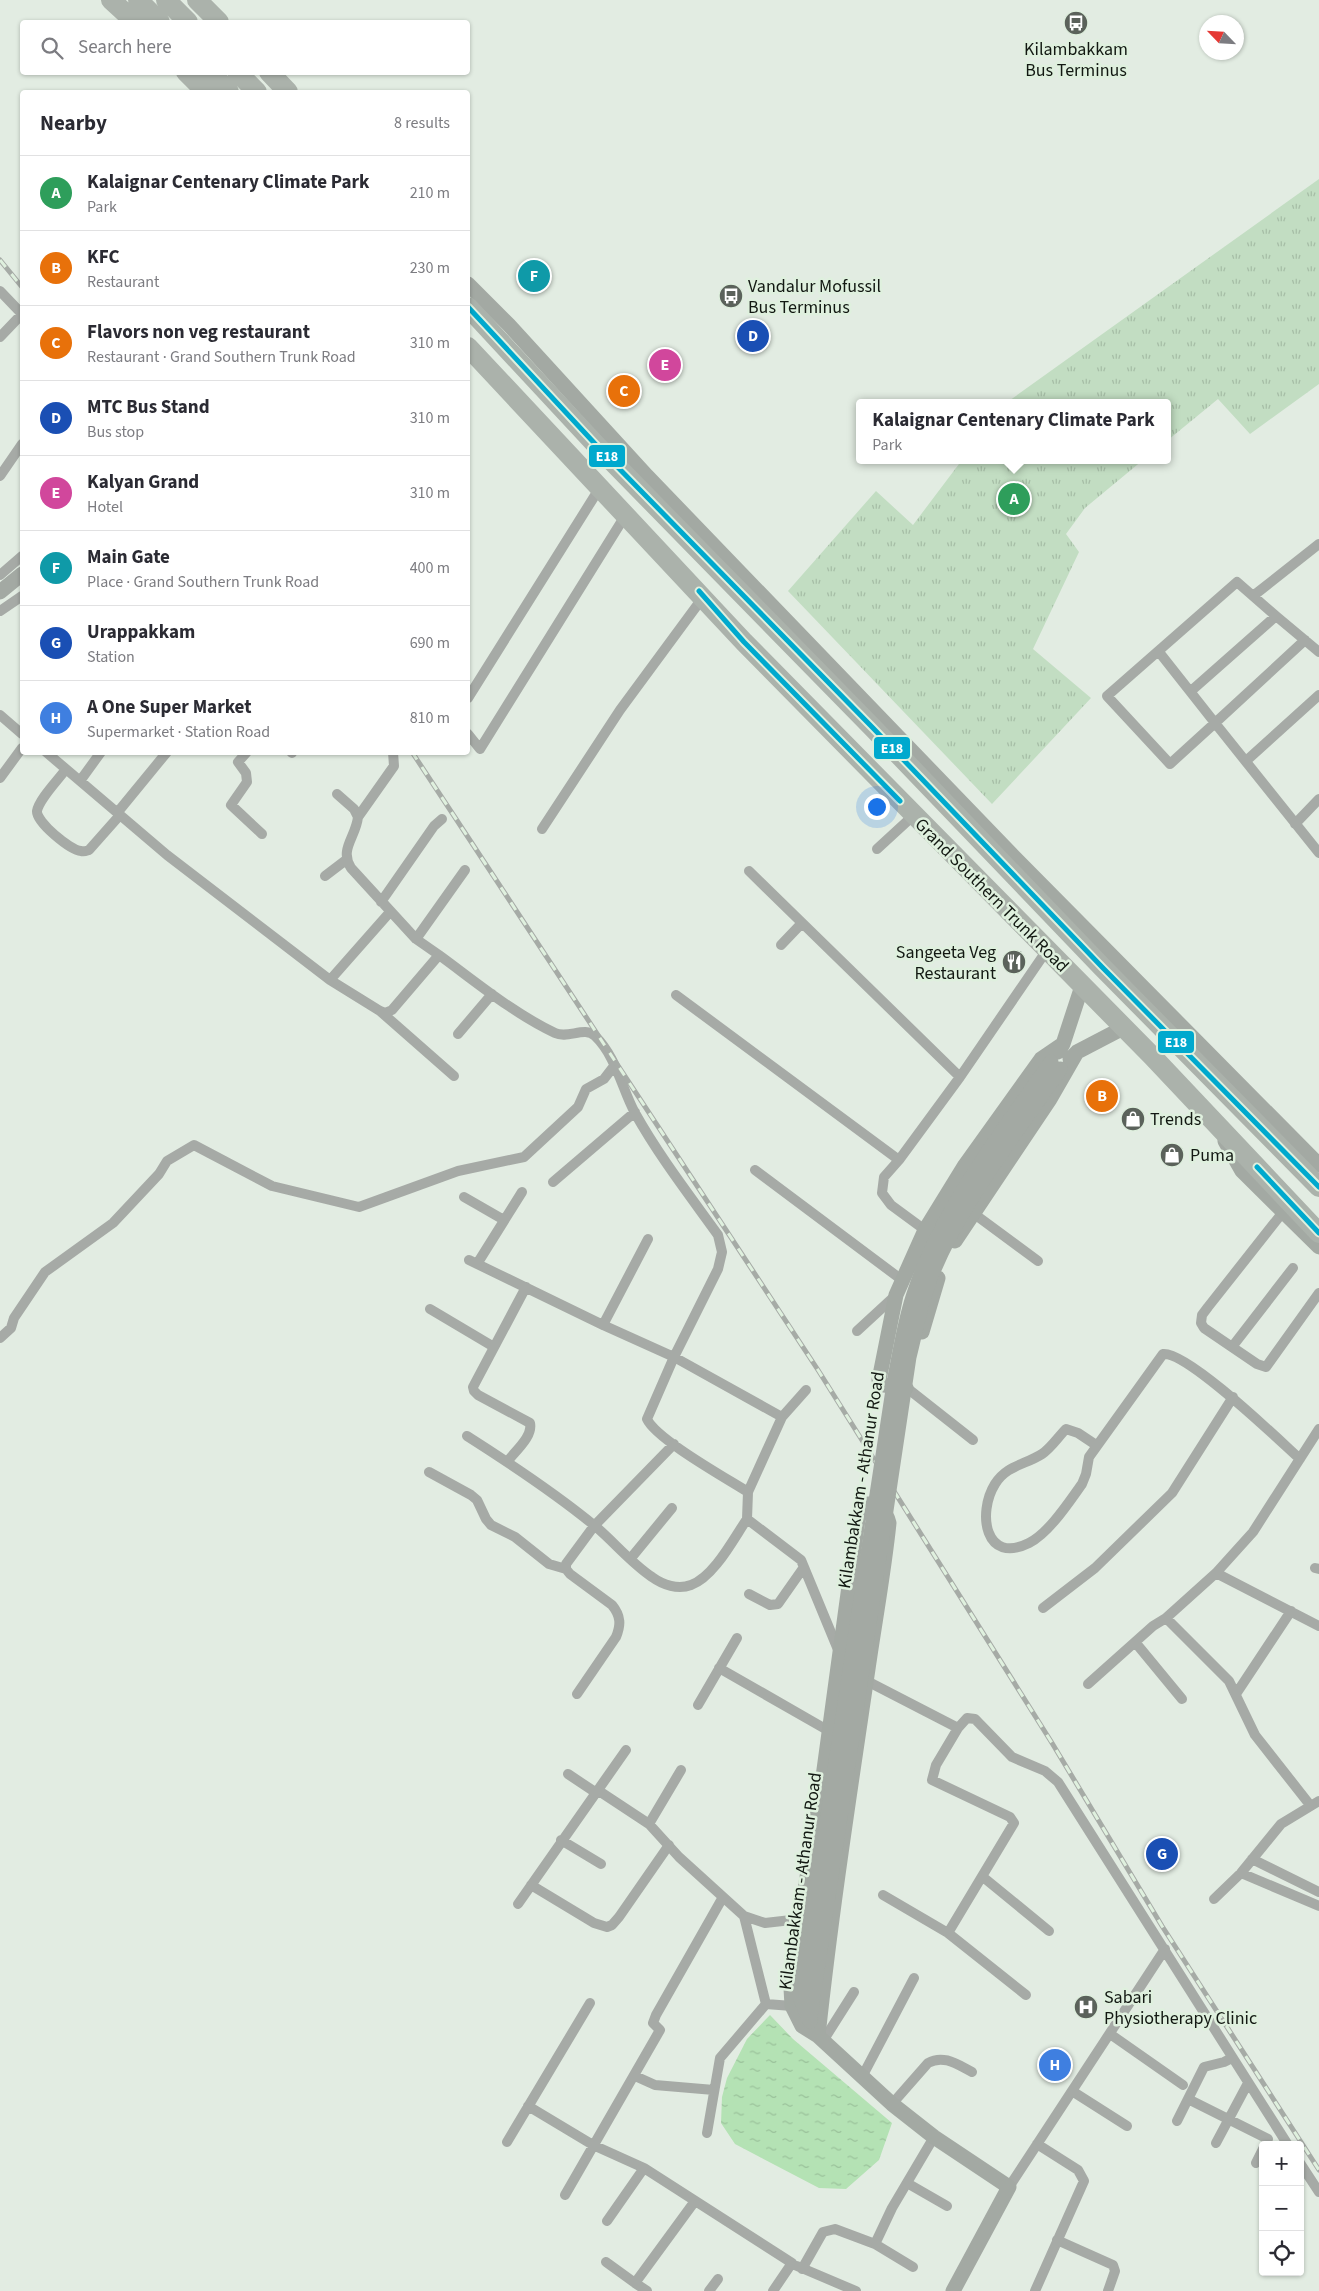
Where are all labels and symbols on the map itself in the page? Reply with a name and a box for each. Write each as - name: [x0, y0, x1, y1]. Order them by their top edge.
- bus stop icon: Kilambakkam Bus Terminus: [1063, 10, 1089, 36]
- north arrow: [1199, 15, 1244, 60]
- place label: Kilambakkam Bus Terminus: [1024, 37, 1128, 83]
- pin: F: [518, 257, 550, 295]
- place label: Vandalur Mofussil Bus Terminus: [748, 274, 881, 320]
- bus stop icon: Vandalur Mofussil Bus Terminus: [718, 283, 744, 309]
- pin: D: [737, 317, 769, 355]
- pin: E: [649, 346, 681, 384]
- pin: C: [608, 372, 640, 410]
- line badge: E18: [588, 444, 626, 468]
- text: E18: [596, 447, 618, 467]
- pin: A: [998, 480, 1030, 518]
- line badge: E18: [873, 736, 911, 760]
- text: E18: [881, 739, 903, 759]
- your location: [864, 794, 890, 820]
- street label: Grand Southern Trunk Road: [909, 813, 1074, 978]
- place label: Sangeeta Veg Restaurant: [896, 940, 996, 986]
- restaurant icon: Sangeeta Veg Restaurant: [1001, 949, 1027, 975]
- line badge: E18: [1157, 1030, 1195, 1054]
- text: E18: [1165, 1033, 1187, 1053]
- pin: B: [1086, 1077, 1118, 1115]
- shop icon: Trends: [1120, 1106, 1146, 1132]
- place label: Trends: [1150, 1107, 1201, 1132]
- shop icon: Puma: [1159, 1142, 1185, 1168]
- place label: Puma: [1190, 1143, 1234, 1168]
- street label: Kilambakkam - Athanur Road: [832, 1370, 891, 1590]
- street label: Kilambakkam - Athanur Road: [773, 1771, 828, 1991]
- pin: G: [1146, 1835, 1178, 1873]
- place label: Sabari Physiotherapy Clinic: [1104, 1985, 1257, 2031]
- hospital icon: Sabari Physiotherapy Clinic: [1073, 1994, 1099, 2020]
- pin: H: [1039, 2046, 1071, 2084]

